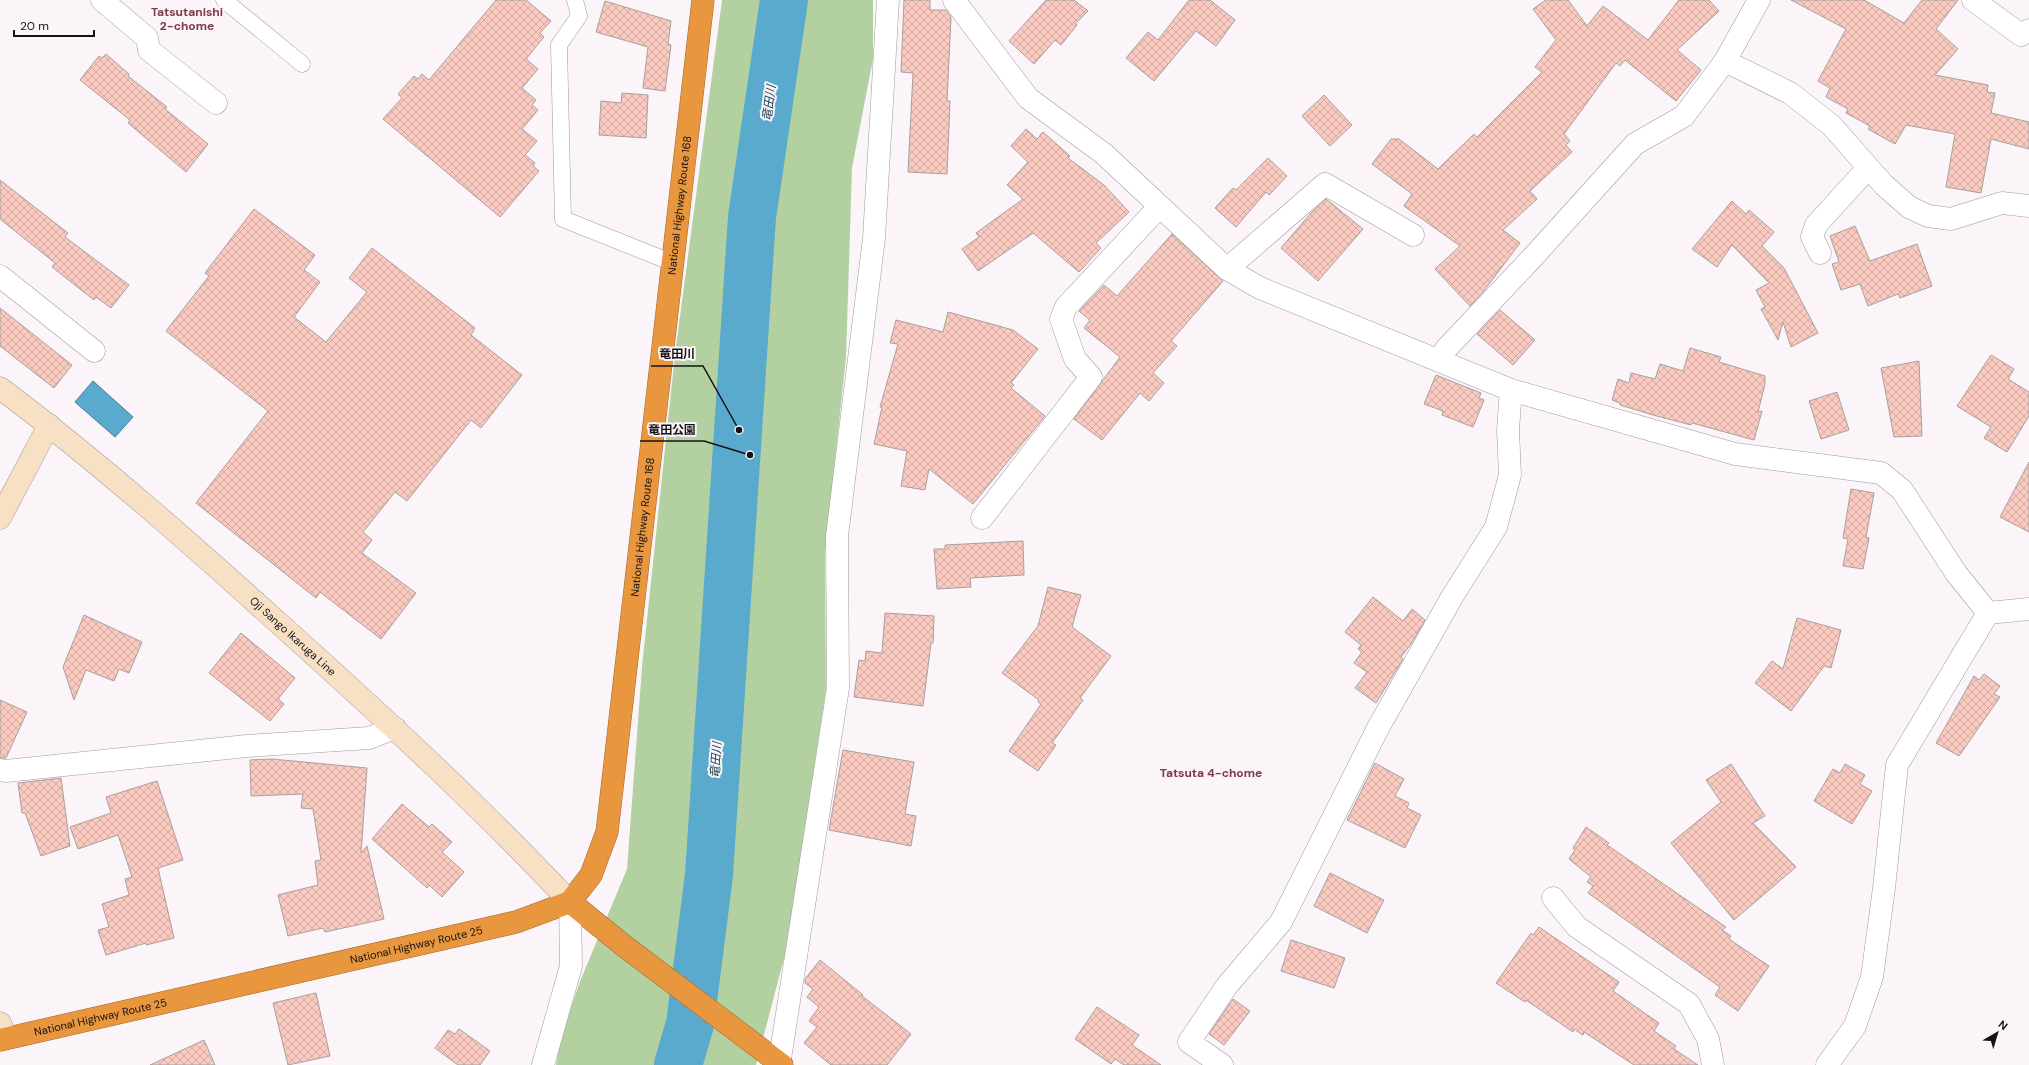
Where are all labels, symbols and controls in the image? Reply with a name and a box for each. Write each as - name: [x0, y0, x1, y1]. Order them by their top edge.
- district label: Tatsutanishi 2-chome: [151, 4, 223, 34]
- scale bar: [14, 12, 94, 38]
- text: 20 m: [20, 18, 49, 34]
- water label: 竜田川: [759, 82, 780, 122]
- street label: National Highway Route 168: [664, 135, 694, 275]
- callout: 竜田川: [651, 342, 703, 366]
- text: 竜田川: [659, 346, 695, 362]
- callout: 竜田公園: [640, 417, 704, 441]
- text: 竜田公園: [648, 422, 696, 438]
- street label: National Highway Route 168: [627, 457, 657, 597]
- street label: Oji Sango Ikaruga Line: [247, 593, 339, 679]
- water label: 竜田川: [707, 739, 725, 779]
- district label: Tatsuta 4-chome: [1160, 765, 1262, 781]
- street label: National Highway Route 25: [348, 923, 484, 967]
- street label: National Highway Route 25: [33, 995, 168, 1039]
- north arrow: [1977, 1013, 2017, 1053]
- text: N: [1996, 1017, 2011, 1033]

